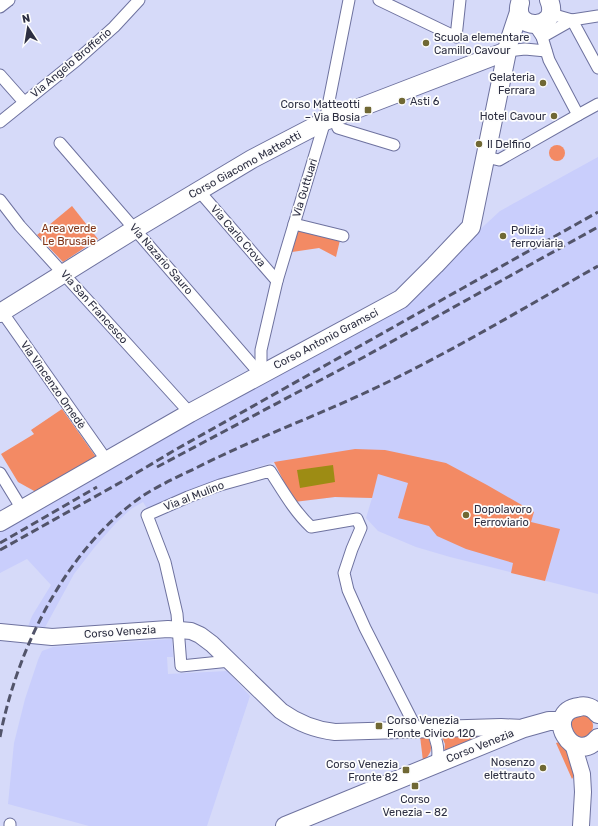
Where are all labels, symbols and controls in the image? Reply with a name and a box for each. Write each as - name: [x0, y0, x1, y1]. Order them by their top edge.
- north arrow: [8, 8, 48, 48]
- text: N: [21, 12, 31, 26]
- street label: Via Angelo Brofferio: [28, 25, 114, 101]
- place label: Scuola elementare Camillo Cavour: [434, 31, 529, 57]
- marker: Scuola elementare Camillo Cavour: [421, 38, 431, 48]
- place label: Gelateria Ferrara: [489, 71, 535, 97]
- marker: Gelateria Ferrara: [538, 78, 548, 88]
- place label: Asti 6: [410, 95, 440, 108]
- marker: Asti 6: [397, 96, 407, 106]
- place label: Corso Matteotti – Via Bosia: [281, 98, 360, 124]
- marker: Corso Matteotti – Via Bosia: [363, 105, 373, 115]
- place label: Hotel Cavour: [480, 110, 547, 123]
- marker: Hotel Cavour: [549, 111, 559, 121]
- street label: Corso Giacomo Matteotti: [186, 129, 304, 201]
- place label: Il Delfino: [487, 138, 531, 151]
- marker: Il Delfino: [474, 139, 484, 149]
- street label: Via Guttuari: [290, 157, 320, 219]
- street label: Via Carlo Crova: [208, 203, 268, 269]
- street label: Via Nazario Sauro: [127, 221, 195, 297]
- park label: Area verde Le Brusaie: [42, 222, 96, 248]
- place label: Polizia ferroviaria: [511, 224, 563, 250]
- marker: Polizia ferroviaria: [498, 231, 508, 241]
- street label: Via San Francesco: [58, 268, 130, 346]
- street label: Corso Antonio Gramsci: [271, 306, 381, 372]
- street label: Via Vincenzo Omedè: [18, 339, 88, 431]
- street label: Via al Mulino: [162, 479, 226, 513]
- place label: Dopolavoro Ferroviario: [474, 503, 532, 529]
- marker: Dopolavoro Ferroviario: [461, 510, 471, 520]
- street label: Corso Venezia: [84, 623, 156, 641]
- place label: Corso Venezia Fronte Civico 120: [387, 714, 475, 740]
- marker: Corso Venezia Fronte Civico 120: [374, 721, 384, 731]
- street label: Corso Venezia: [444, 726, 516, 766]
- place label: Nosenzo elettrauto: [484, 756, 535, 782]
- place label: Corso Venezia Fronte 82: [326, 758, 398, 784]
- marker: Nosenzo elettrauto: [538, 763, 548, 773]
- marker: Corso Venezia Fronte 82: [401, 765, 411, 775]
- marker: Corso Venezia – 82: [410, 781, 420, 791]
- place label: Corso Venezia – 82: [382, 793, 448, 819]

